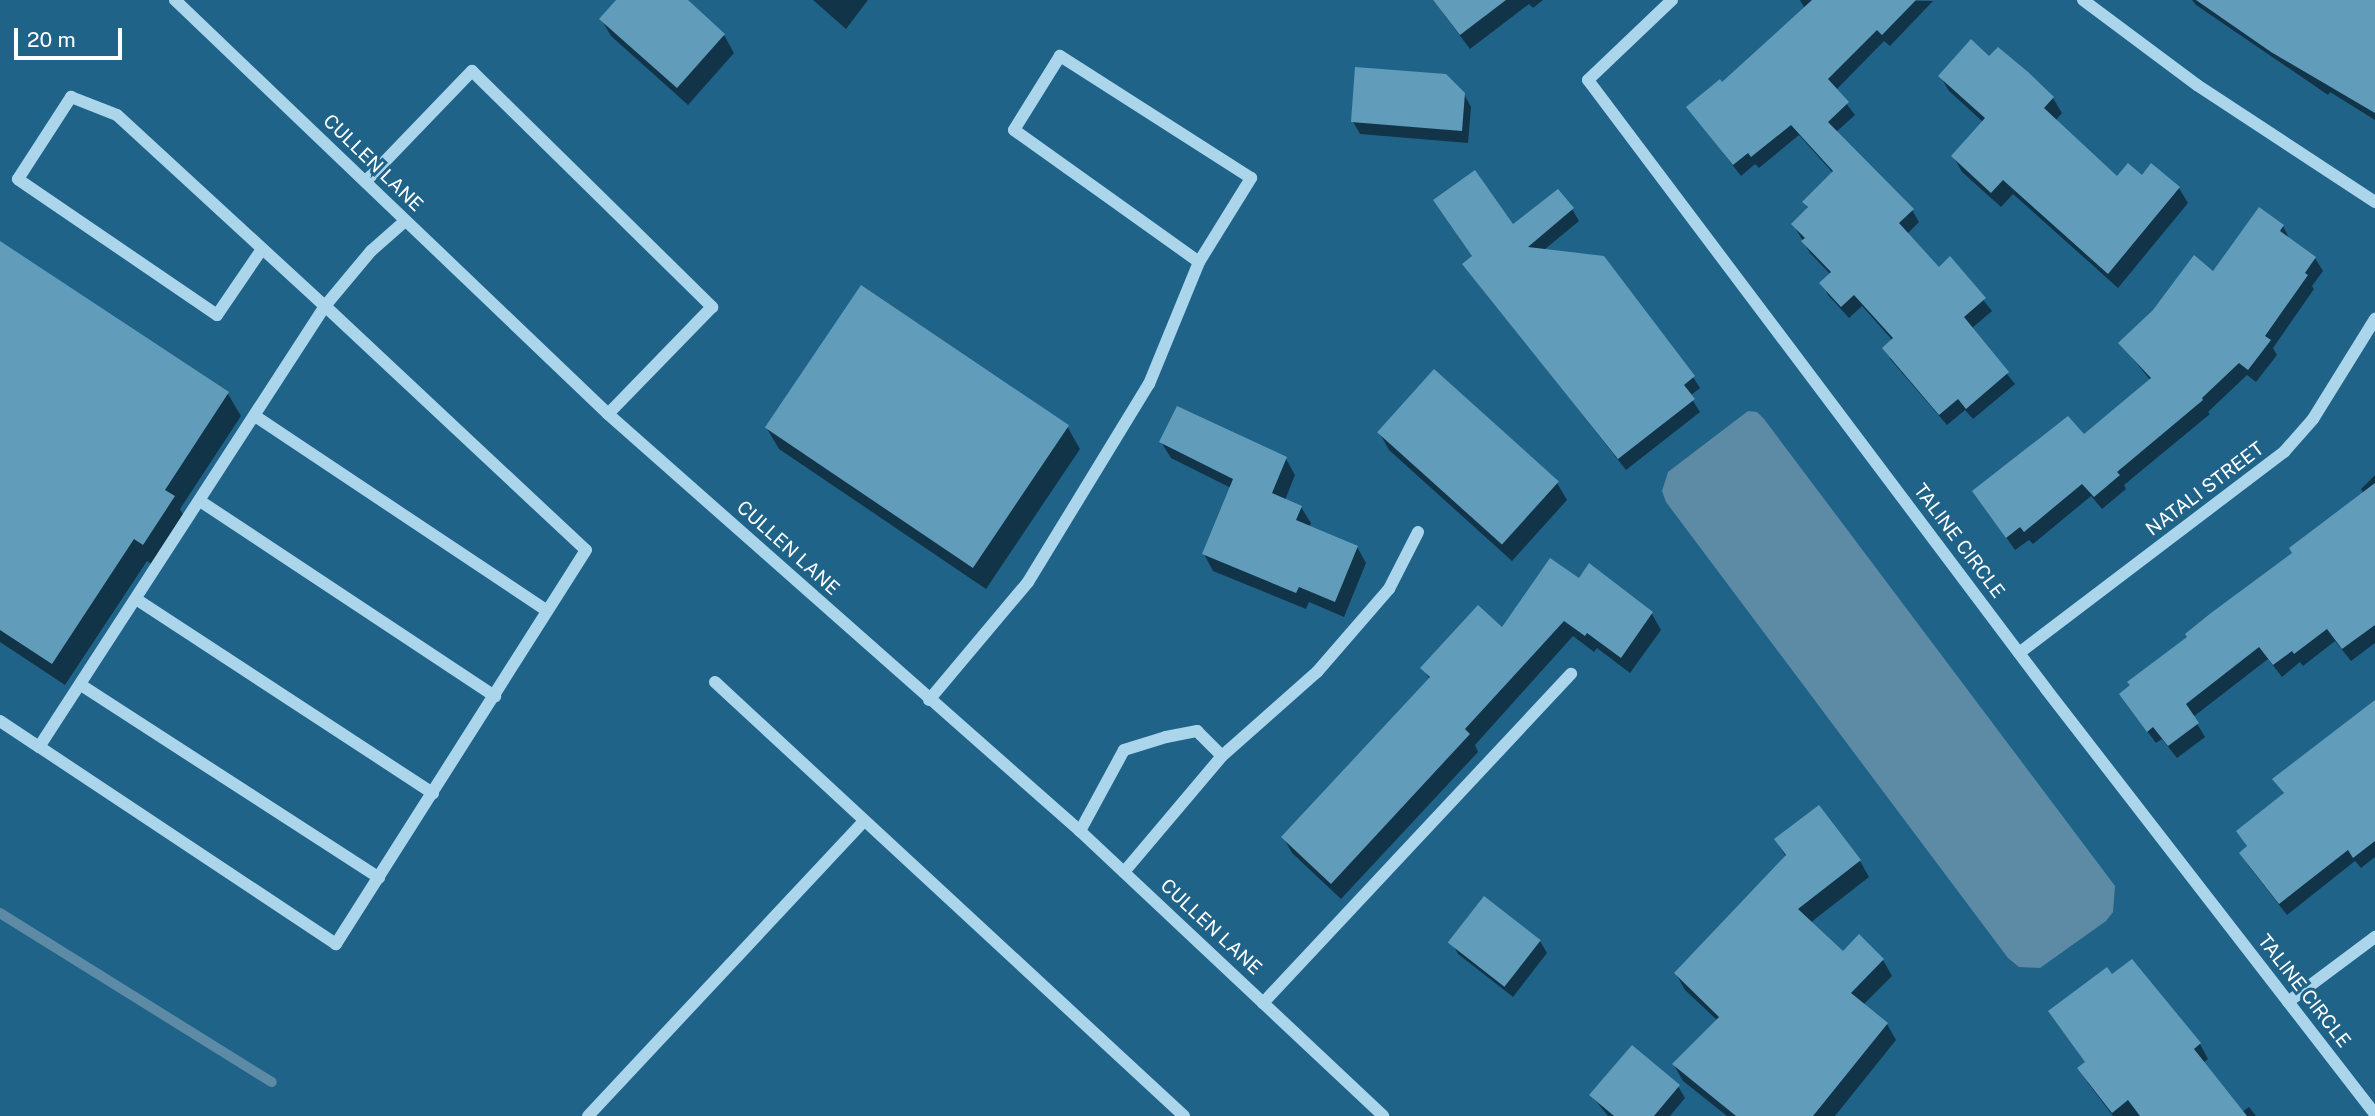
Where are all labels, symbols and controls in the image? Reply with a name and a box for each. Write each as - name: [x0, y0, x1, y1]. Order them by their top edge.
- scale bar: [18, 14, 126, 58]
- text: 20 m: [27, 27, 76, 52]
- street label: CULLEN LANE: [318, 110, 428, 216]
- street label: NATALI STREET: [2141, 437, 2269, 541]
- street label: TALINE CIRCLE: [1909, 479, 2009, 603]
- street label: CULLEN LANE: [732, 496, 844, 600]
- street label: CULLEN LANE: [1156, 874, 1266, 980]
- street label: TALINE CIRCLE: [2253, 930, 2355, 1052]

